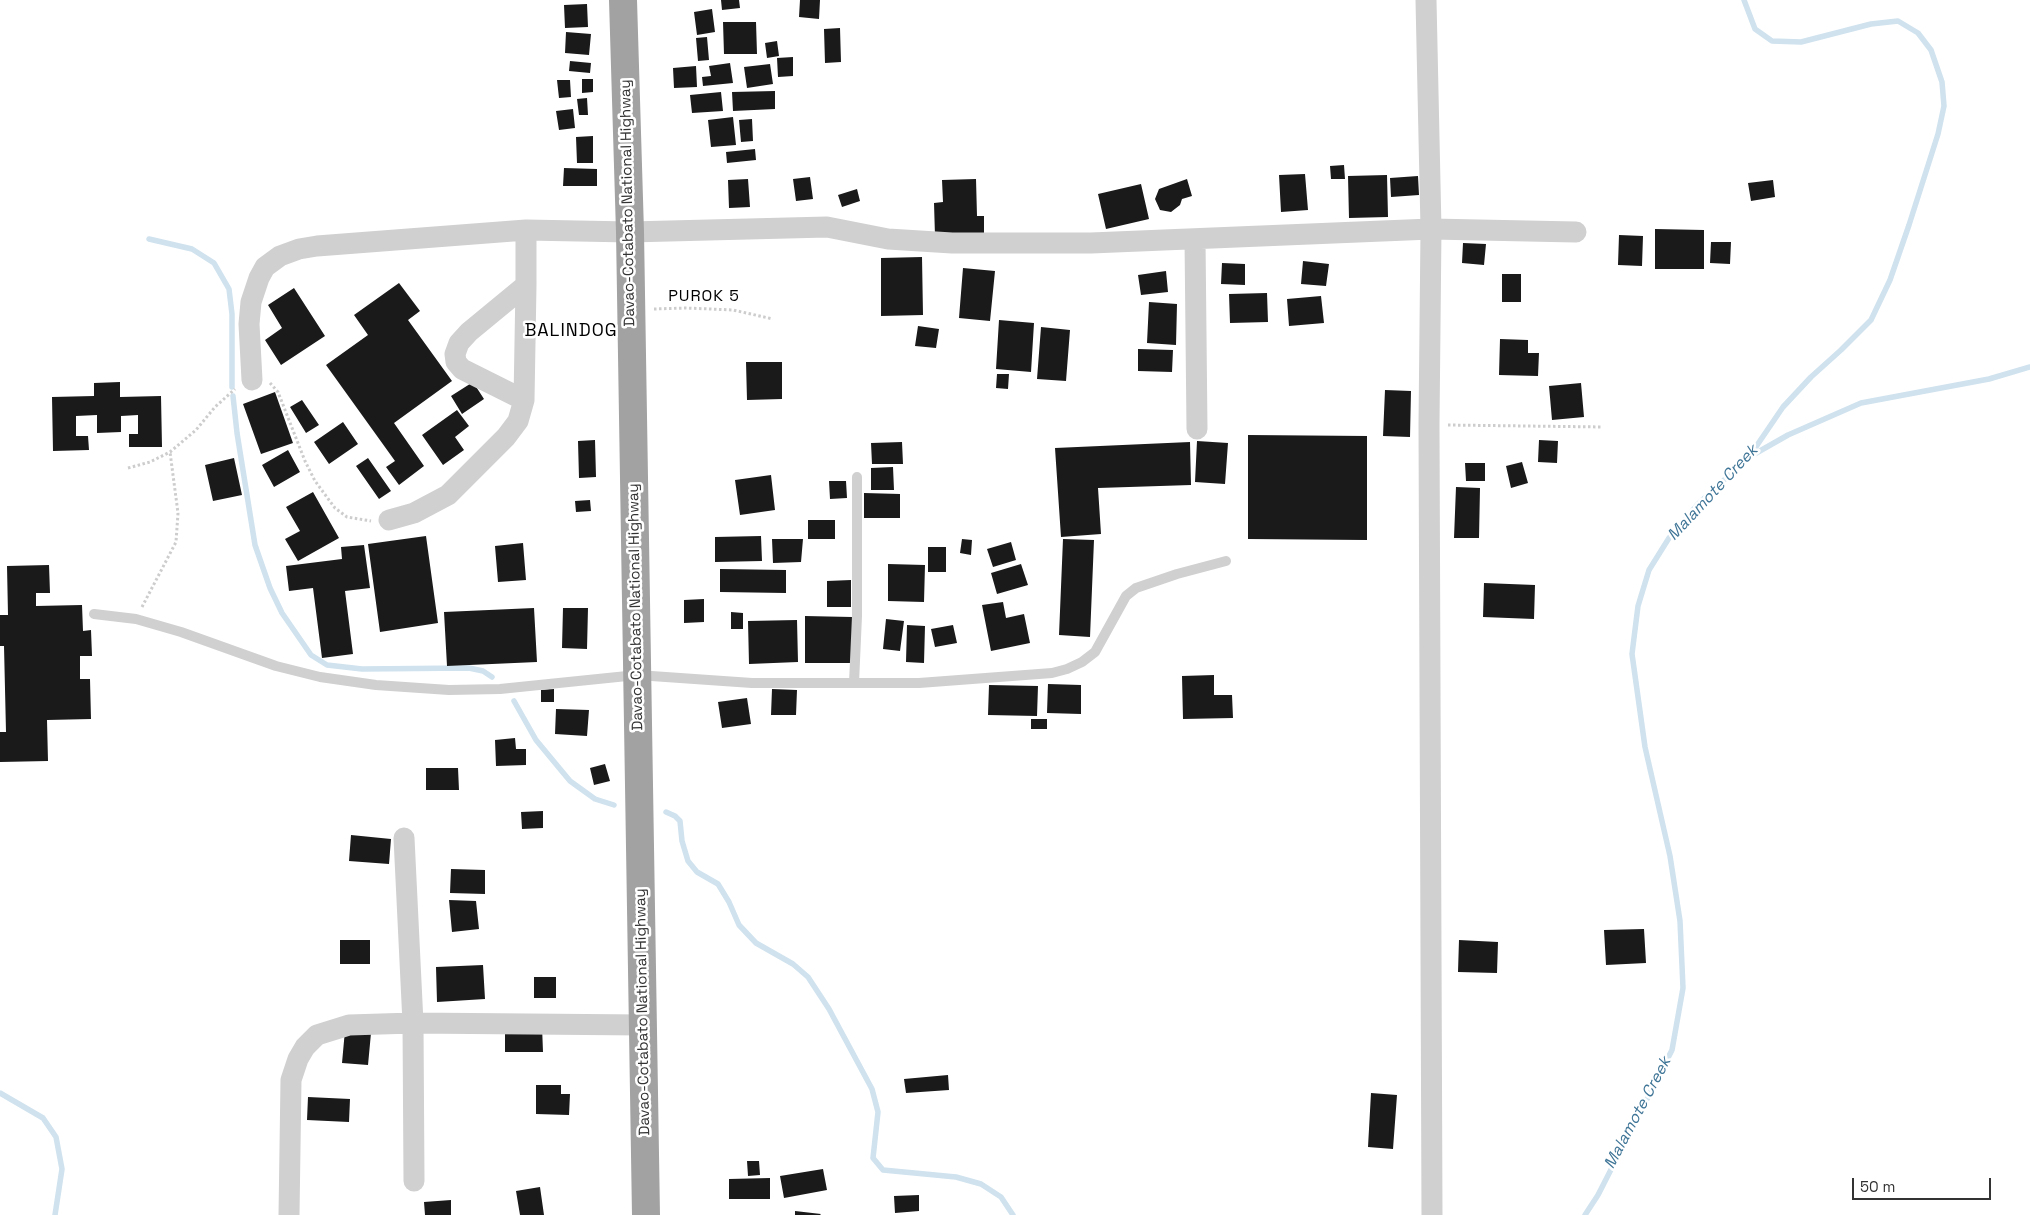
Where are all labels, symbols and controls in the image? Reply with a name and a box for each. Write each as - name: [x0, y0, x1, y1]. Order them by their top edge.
- street label: Davao-Cotabato National Highway: [617, 79, 639, 327]
- district label: PUROK 5: [667, 287, 741, 307]
- district label: BALINDOG: [523, 320, 619, 342]
- water label: Malamote Creek: [1664, 441, 1762, 545]
- street label: Davao-Cotabato National Highway: [625, 483, 647, 731]
- street label: Davao-Cotabato National Highway: [632, 888, 654, 1136]
- water label: Malamote Creek: [1600, 1054, 1676, 1172]
- scale bar: [1855, 1168, 1994, 1200]
- text: 50 m: [1860, 1177, 1895, 1196]

